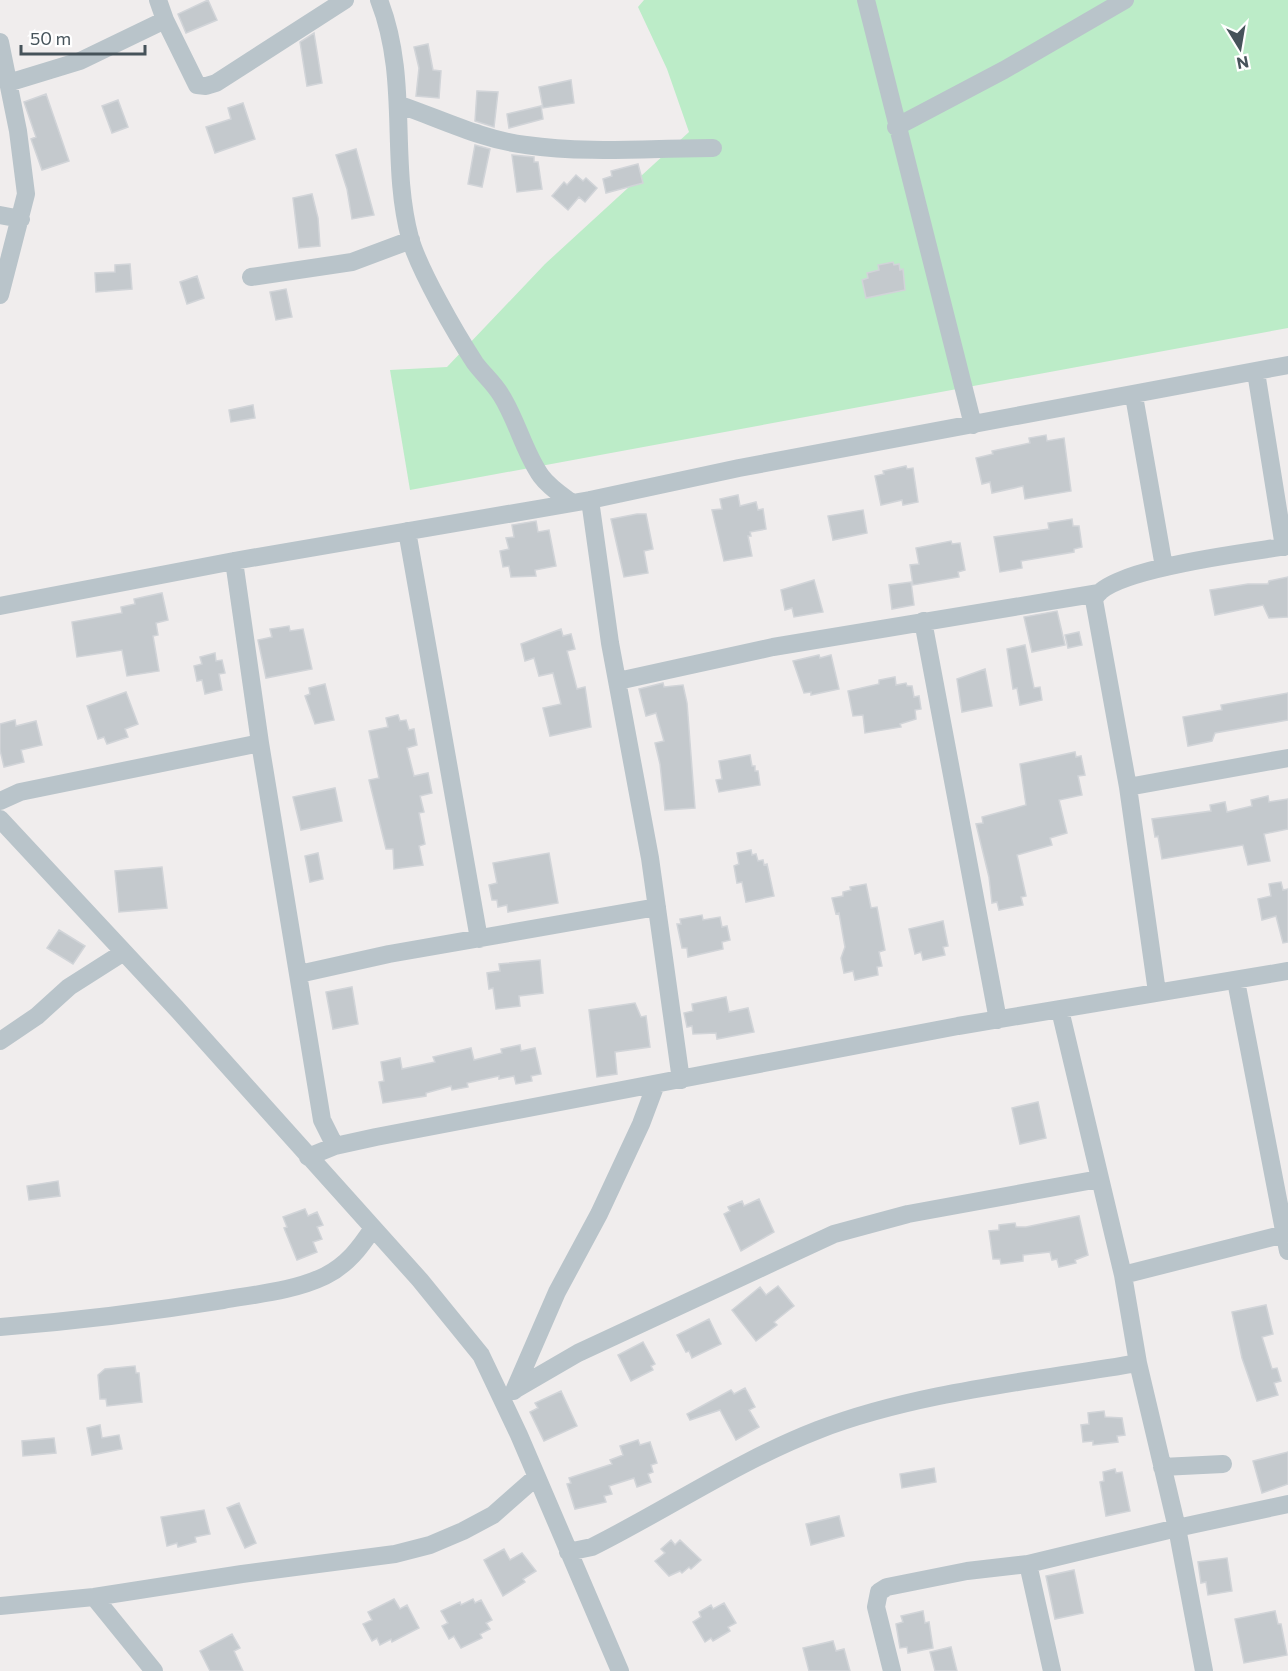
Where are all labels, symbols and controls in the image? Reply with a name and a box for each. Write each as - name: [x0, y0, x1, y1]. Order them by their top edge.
- scale bar: [21, 18, 146, 56]
- north arrow: [1210, 18, 1270, 78]
- text: 50 m: [30, 27, 71, 49]
- text: N: [1235, 53, 1251, 74]

